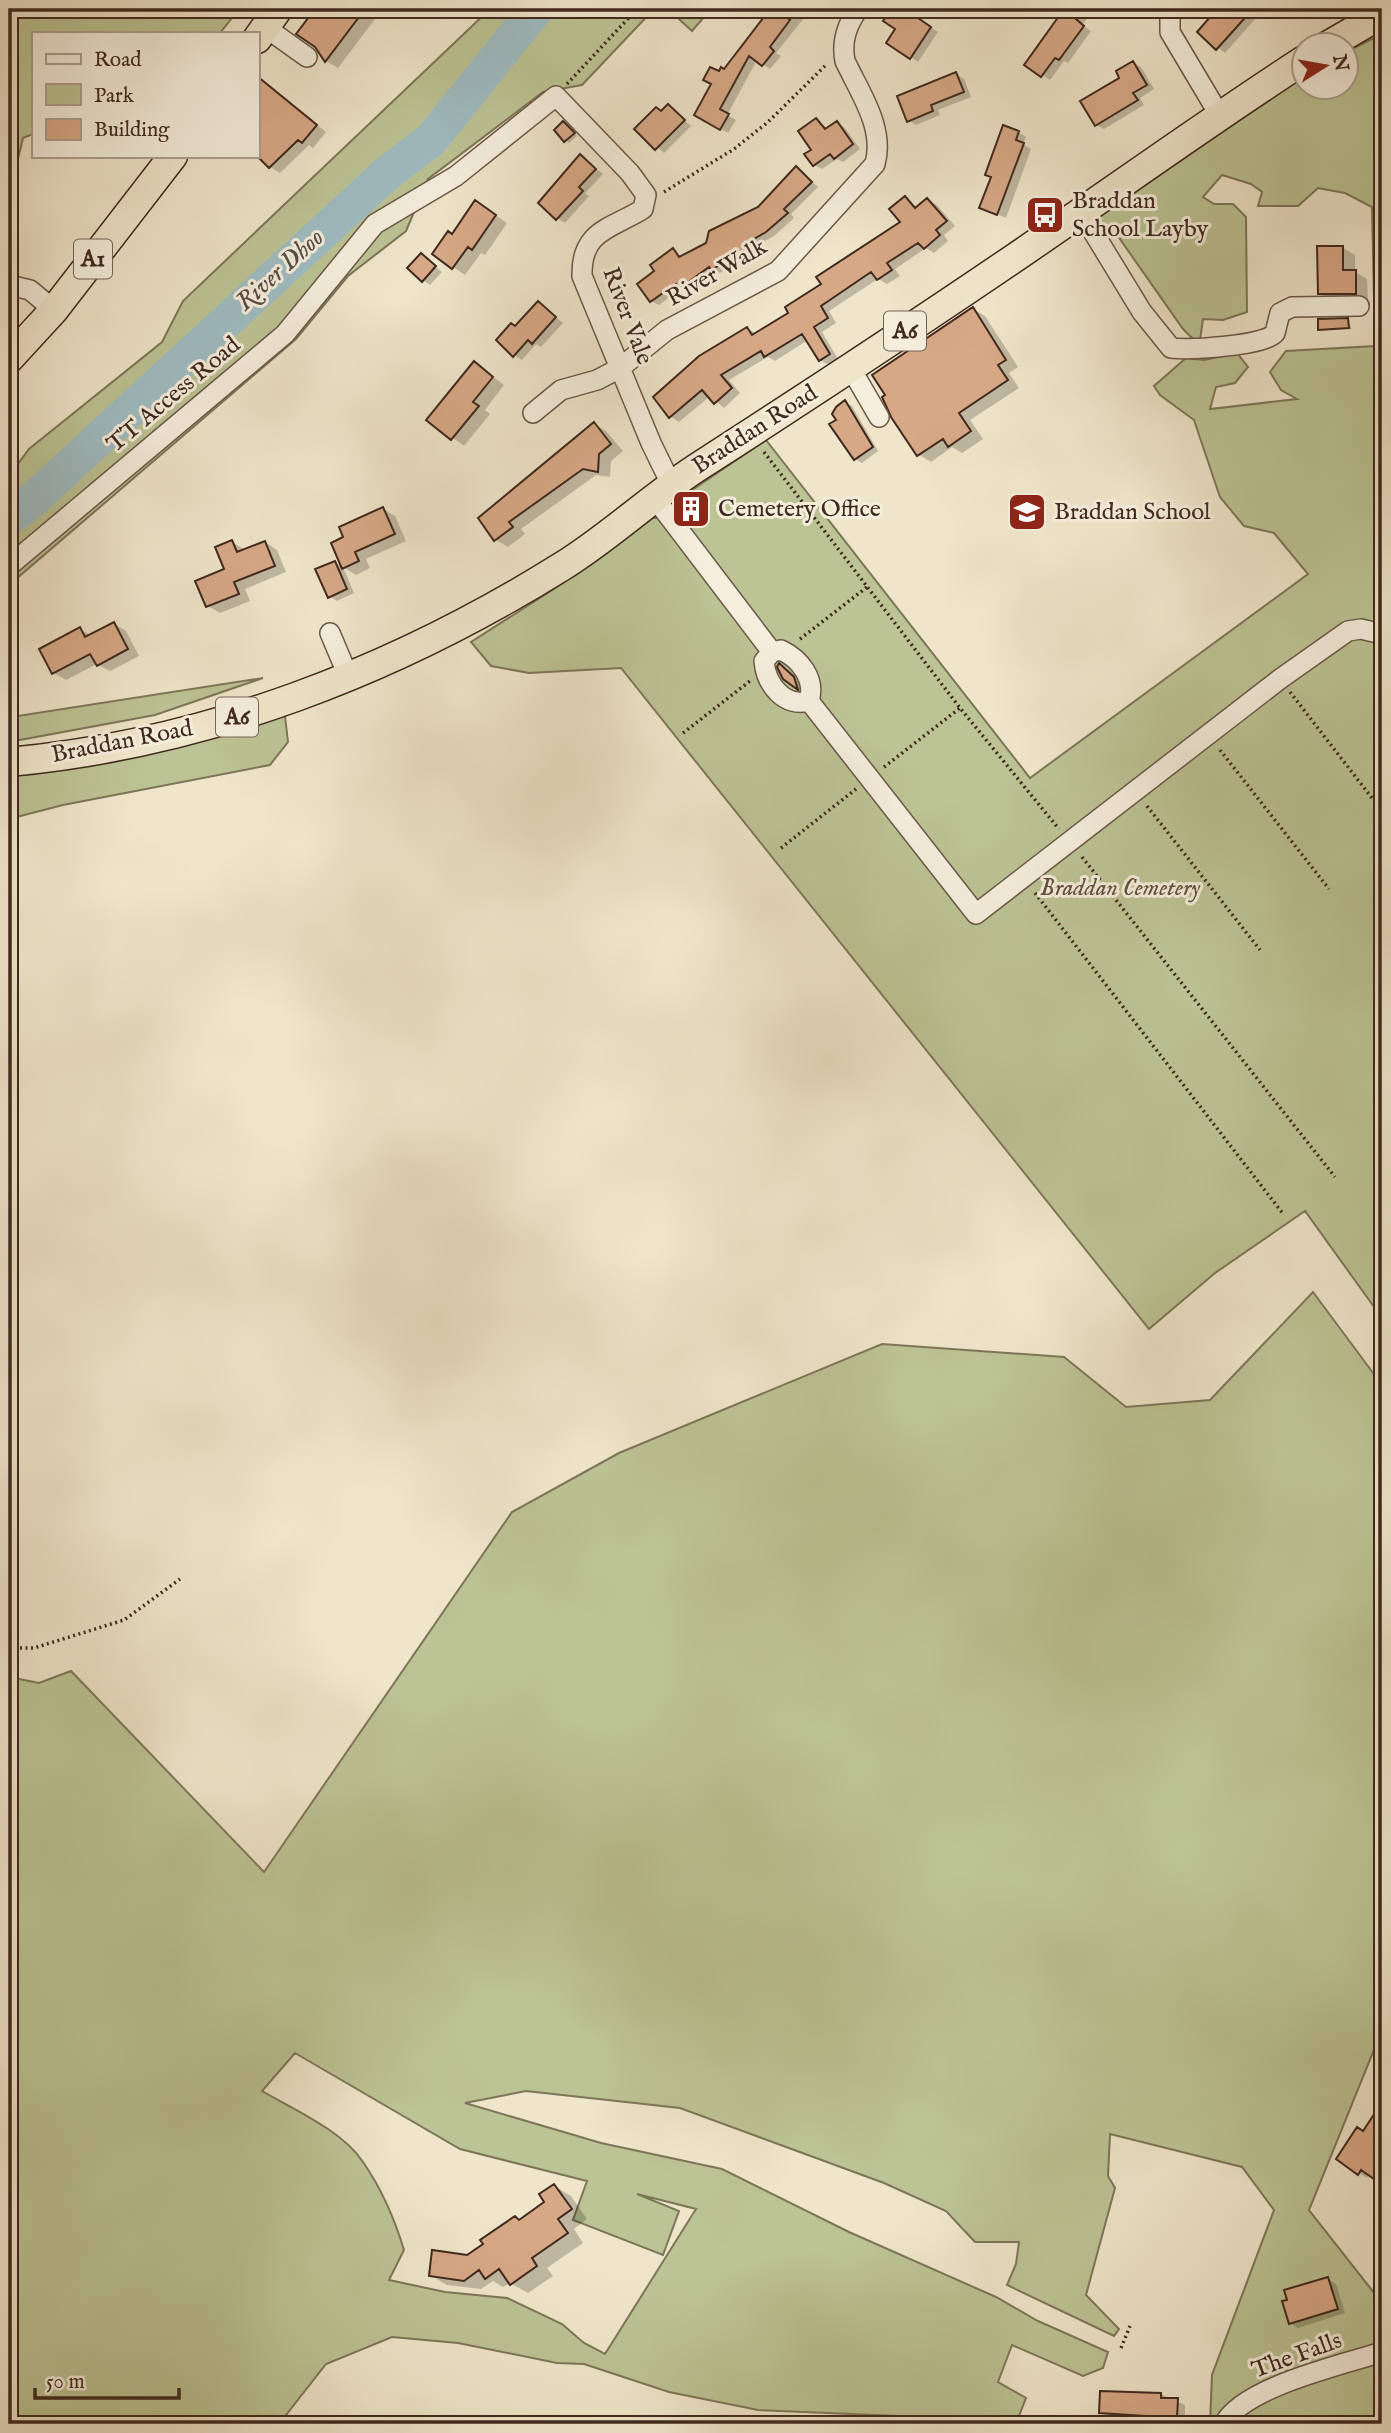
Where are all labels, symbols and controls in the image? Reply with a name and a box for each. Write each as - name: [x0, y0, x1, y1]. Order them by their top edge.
- legend: [32, 32, 259, 158]
- north arrow: [1290, 32, 1360, 102]
- text: Road: [94, 47, 142, 74]
- text: N: [1326, 52, 1353, 74]
- text: Park: [94, 83, 135, 110]
- text: Building: [94, 117, 170, 144]
- place label: Braddan School Layby: [1072, 186, 1208, 245]
- bus stop icon: Braddan School Layby: [1024, 194, 1066, 236]
- water label: River Dhoo: [229, 222, 331, 318]
- street label: River Walk: [661, 232, 773, 314]
- road number: A1: [74, 240, 112, 278]
- street label: River Vale: [594, 263, 660, 369]
- road number: A6: [884, 312, 926, 350]
- street label: TT Access Road: [101, 330, 247, 460]
- street label: Braddan Road: [686, 378, 824, 482]
- building icon: Cemetery Office: [670, 488, 712, 530]
- school or university icon: Braddan School: [1006, 491, 1048, 533]
- place label: Cemetery Office: [718, 494, 881, 525]
- place label: Braddan School: [1054, 497, 1211, 528]
- road number: A6: [216, 698, 258, 736]
- street label: Braddan Road: [49, 713, 195, 771]
- park label: Braddan Cemetery: [1040, 873, 1201, 904]
- street label: The Falls: [1248, 2325, 1346, 2387]
- scale bar: [35, 2356, 178, 2400]
- text: 50 m: [46, 2369, 85, 2396]

